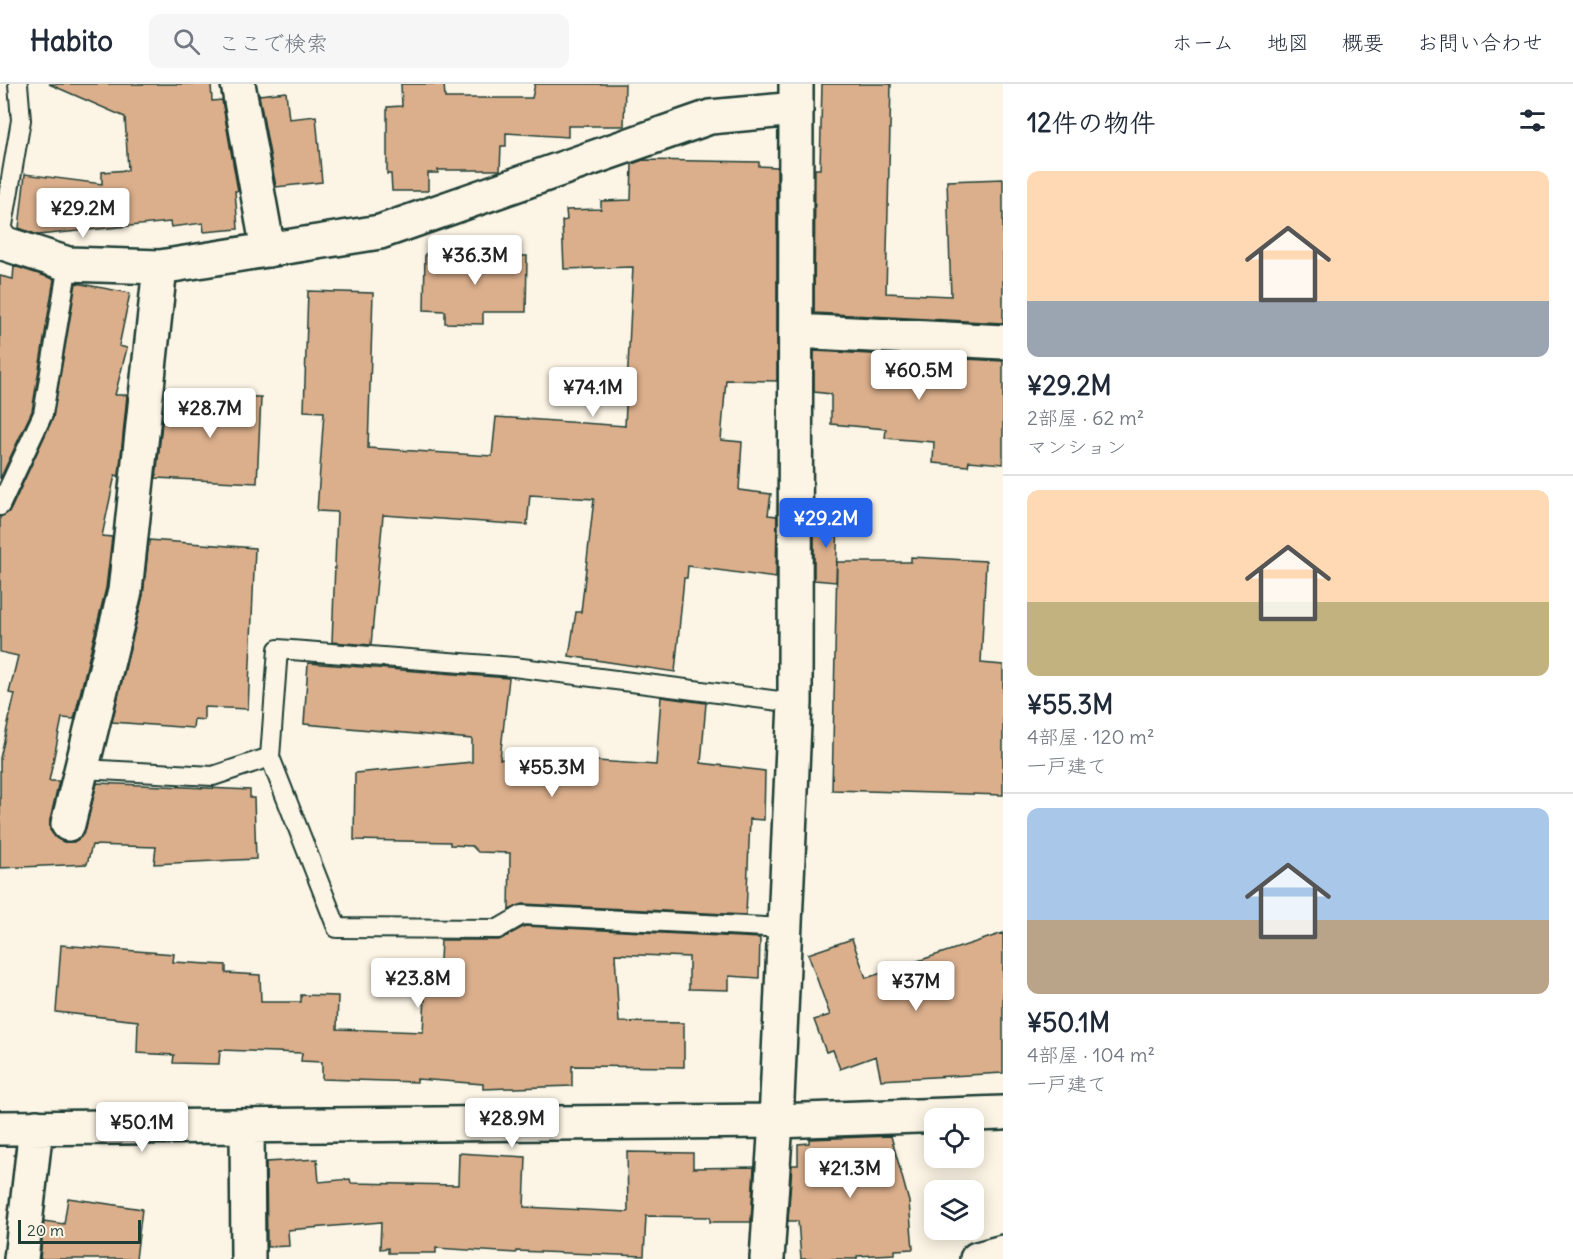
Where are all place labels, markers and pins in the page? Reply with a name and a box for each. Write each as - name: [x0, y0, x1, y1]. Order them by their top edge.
- pin: ¥29.2M: [34, 188, 132, 239]
- pin: ¥36.3M: [426, 235, 524, 286]
- pin: ¥60.5M: [870, 350, 968, 401]
- pin: ¥74.1M: [544, 367, 642, 418]
- pin: ¥28.7M: [161, 388, 259, 439]
- pin: ¥29.2M: [777, 498, 875, 549]
- pin: ¥55.3M: [503, 747, 601, 798]
- pin: ¥23.8M: [369, 958, 467, 1009]
- pin: ¥37M: [880, 961, 952, 1012]
- pin: ¥28.9M: [463, 1098, 561, 1149]
- pin: ¥50.1M: [93, 1102, 191, 1153]
- pin: ¥21.3M: [801, 1148, 899, 1199]

